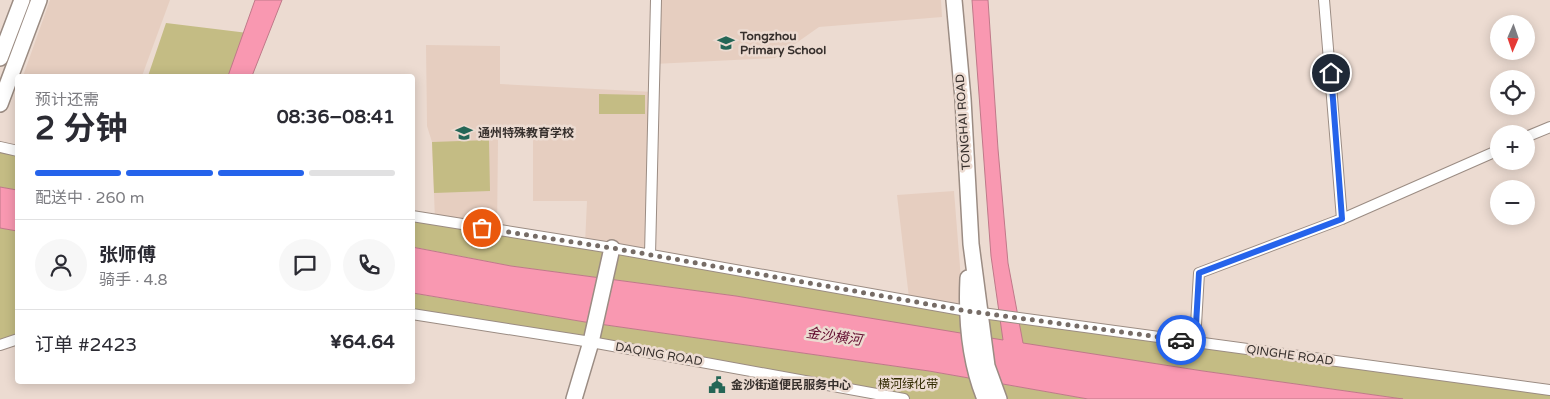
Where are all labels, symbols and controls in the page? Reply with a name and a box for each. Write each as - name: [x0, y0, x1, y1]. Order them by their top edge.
- north arrow: [1490, 15, 1535, 60]
- map controls: [1490, 15, 1535, 225]
- place label: Tongzhou Primary School: [739, 29, 826, 58]
- school or university icon: Tongzhou Primary School: [716, 33, 736, 53]
- pin: [1310, 52, 1352, 94]
- icon: home: [1317, 59, 1345, 87]
- button: locate: [1490, 70, 1535, 115]
- street label: TONGHAI ROAD: [953, 74, 973, 170]
- text: 预计还需: [35, 90, 99, 110]
- text: 08:36–08:41: [277, 106, 395, 128]
- text: 2 分钟: [35, 110, 127, 148]
- school or university icon: 通州特殊教育学校: [454, 123, 474, 143]
- button: +: [1490, 125, 1535, 170]
- place label: 通州特殊教育学校: [478, 126, 574, 140]
- button: −: [1490, 180, 1535, 225]
- text: 配送中 · 260 m: [35, 188, 144, 208]
- pin: [461, 207, 503, 249]
- icon: bag: [468, 214, 496, 242]
- button: person: [35, 239, 87, 291]
- button: chat: [279, 239, 331, 291]
- button: phone: [343, 239, 395, 291]
- text: 张师傅: [99, 244, 156, 266]
- text: 骑手 · 4.8: [99, 270, 168, 290]
- courier: [1156, 315, 1206, 365]
- water label: 金沙横河: [805, 324, 866, 349]
- icon: car: [1167, 326, 1195, 354]
- text: ¥64.64: [330, 331, 395, 353]
- text: 订单 #2423: [35, 334, 137, 356]
- street label: DAQING ROAD: [614, 339, 704, 369]
- street label: QINGHE ROAD: [1246, 342, 1334, 368]
- public building icon: 金沙街道便民服务中心: [707, 375, 727, 395]
- park label: 横河绿化带: [878, 377, 938, 391]
- place label: 金沙街道便民服务中心: [731, 378, 851, 392]

